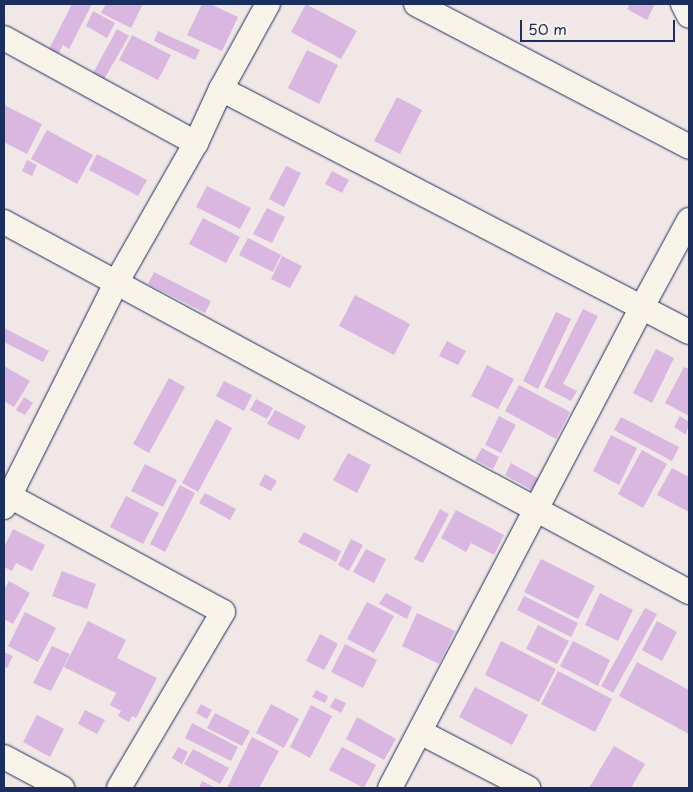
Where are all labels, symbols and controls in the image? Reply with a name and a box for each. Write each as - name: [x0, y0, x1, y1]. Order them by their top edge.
- scale bar: [523, 10, 678, 42]
- text: 50 m: [528, 17, 567, 40]

